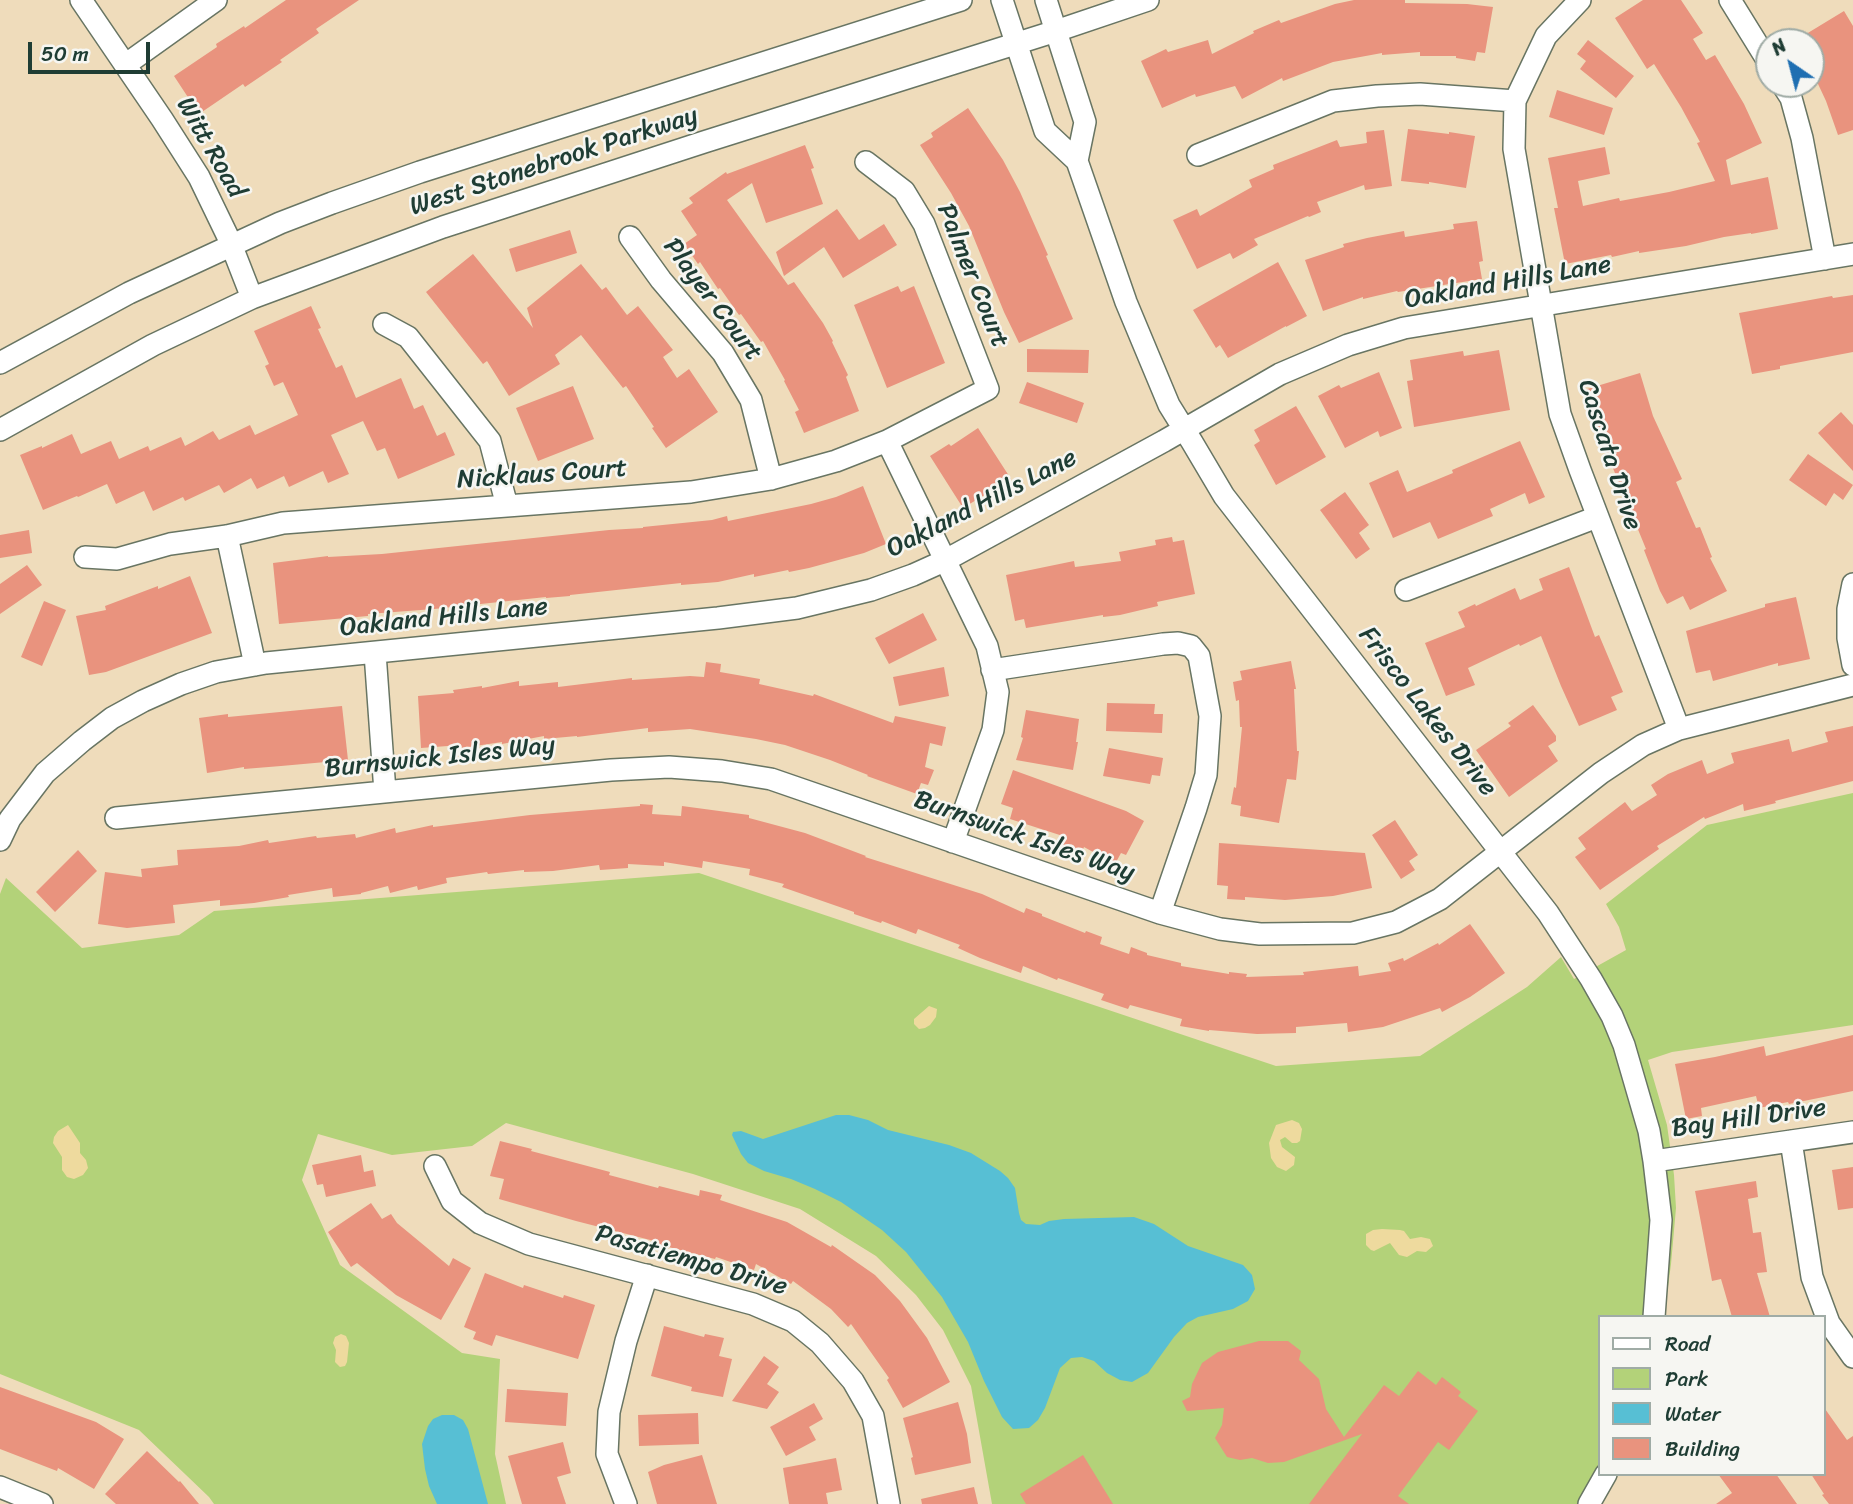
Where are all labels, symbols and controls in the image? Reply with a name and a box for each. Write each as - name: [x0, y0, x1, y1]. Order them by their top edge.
- scale bar: [32, 28, 154, 72]
- north arrow: [1755, 28, 1825, 98]
- text: N: [1764, 30, 1794, 64]
- text: 50 m: [41, 35, 89, 73]
- street label: Witt Road: [169, 92, 251, 204]
- street label: West Stonebrook Parkway: [406, 101, 702, 223]
- street label: Palmer Court: [929, 200, 1015, 352]
- street label: Player Court: [656, 232, 768, 368]
- street label: Oakland Hills Lane: [1402, 249, 1614, 317]
- street label: Cascata Drive: [1570, 376, 1648, 534]
- street label: Oakland Hills Lane: [882, 443, 1082, 565]
- street label: Nicklaus Court: [456, 453, 628, 497]
- street label: Oakland Hills Lane: [338, 592, 550, 644]
- street label: Frisco Lakes Drive: [1351, 621, 1503, 803]
- street label: Burnswick Isles Way: [323, 730, 557, 786]
- street label: Burnswick Isles Way: [910, 785, 1138, 889]
- street label: Bay Hill Drive: [1670, 1093, 1828, 1145]
- street label: Pasatiempo Drive: [591, 1219, 791, 1303]
- legend: [1598, 1315, 1825, 1476]
- text: Road: [1665, 1325, 1710, 1363]
- text: Park: [1665, 1360, 1708, 1398]
- text: Water: [1665, 1395, 1720, 1433]
- text: Building: [1665, 1430, 1740, 1468]

